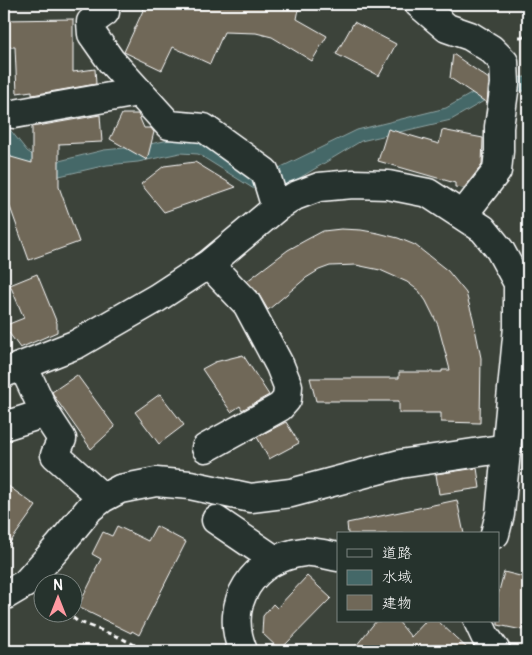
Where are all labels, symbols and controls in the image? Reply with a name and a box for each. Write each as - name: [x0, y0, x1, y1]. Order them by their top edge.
- legend: [337, 532, 500, 622]
- text: 道路: [382, 544, 412, 563]
- text: 水域: [382, 568, 412, 587]
- north arrow: [32, 572, 82, 622]
- text: N: [53, 577, 63, 594]
- text: 建物: [382, 594, 412, 613]

